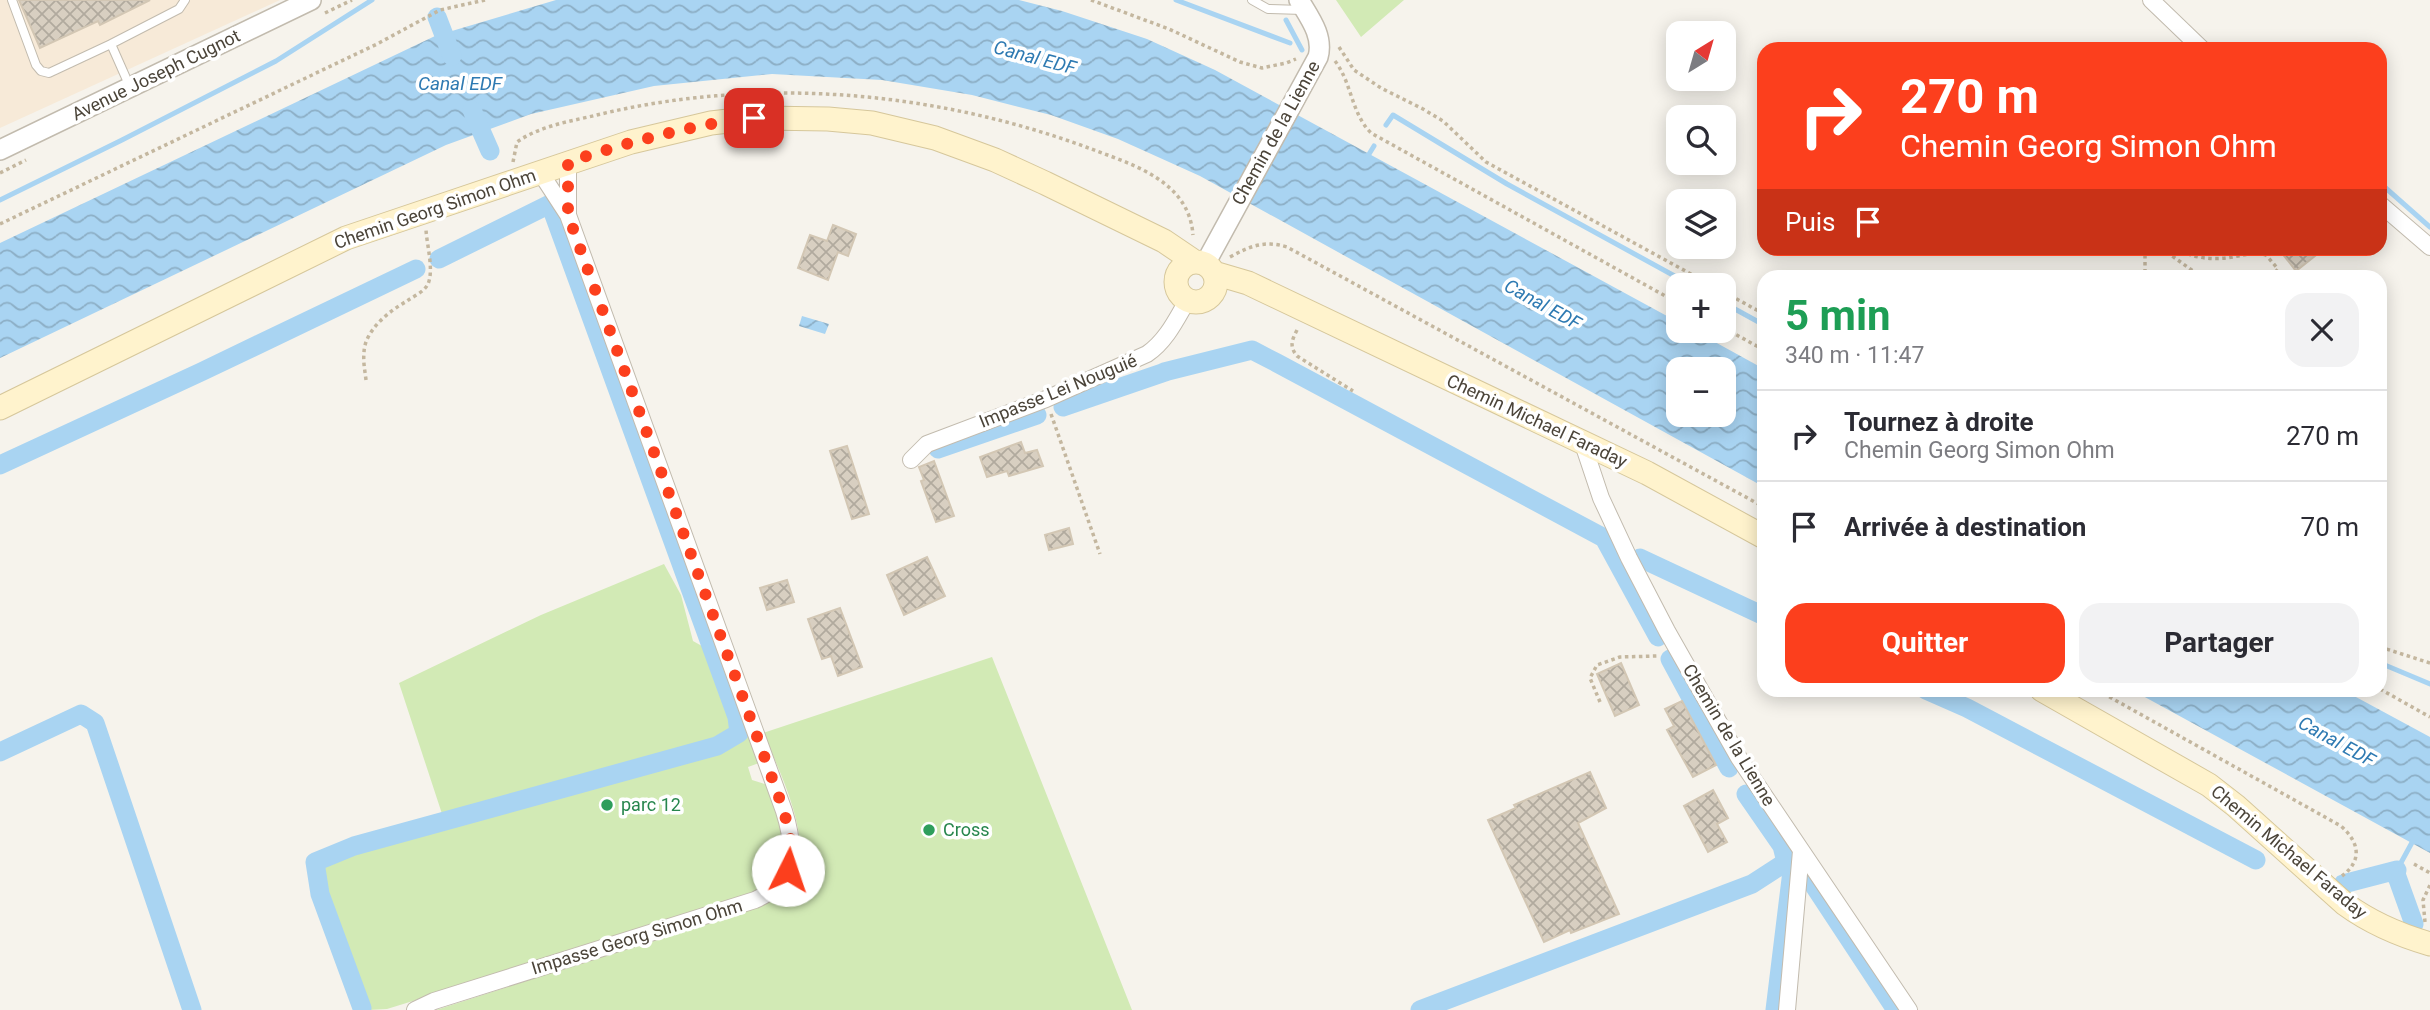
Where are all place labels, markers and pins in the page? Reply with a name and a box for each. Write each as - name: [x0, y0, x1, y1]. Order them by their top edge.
- pin: [724, 88, 784, 148]
- place label: parc 12: [621, 794, 681, 815]
- marker: parc 12: [599, 797, 615, 813]
- place label: Cross: [943, 819, 990, 840]
- marker: Cross: [921, 822, 937, 838]

